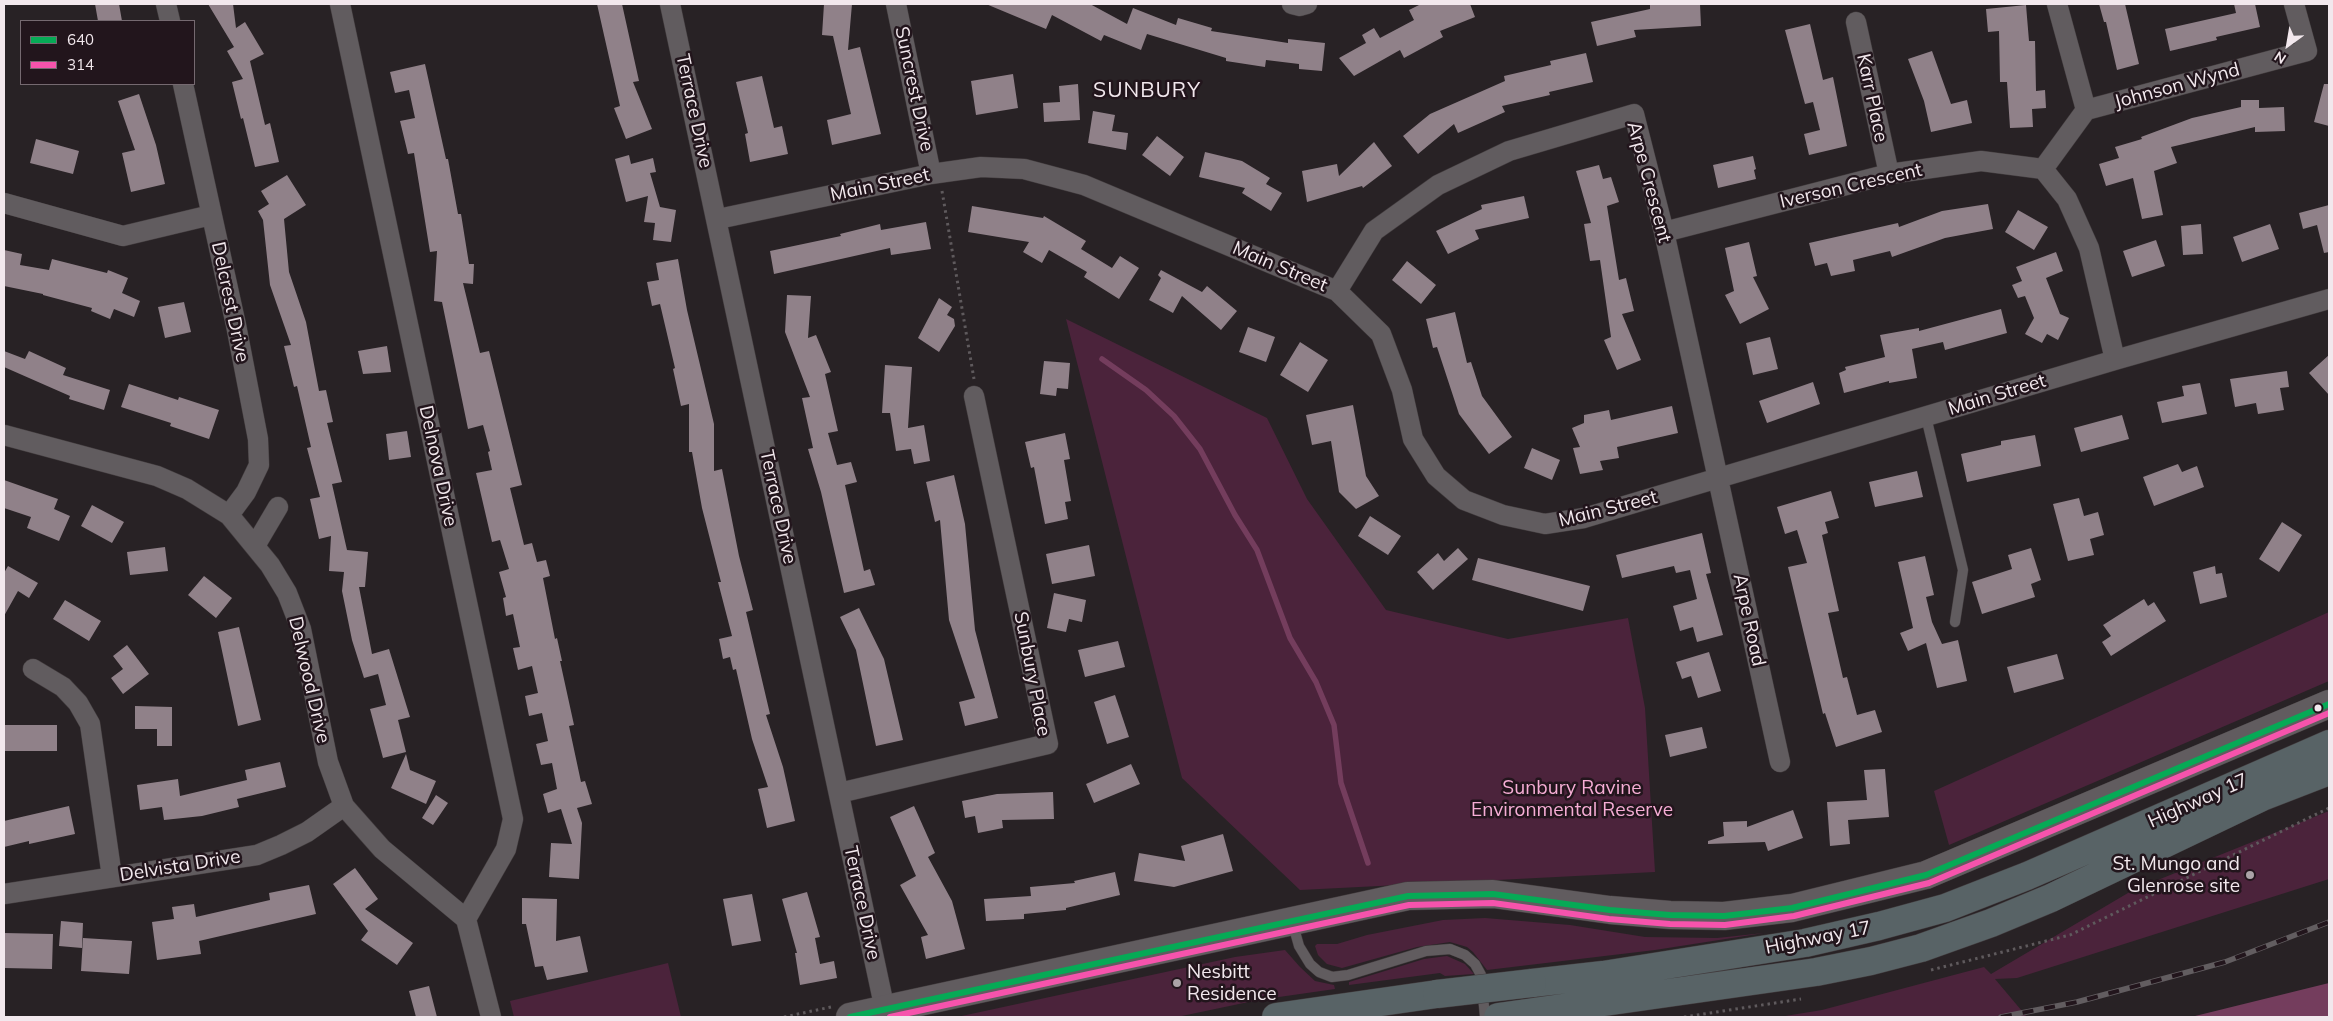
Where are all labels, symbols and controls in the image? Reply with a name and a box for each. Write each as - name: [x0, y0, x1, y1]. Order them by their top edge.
- legend: [20, 20, 195, 85]
- north arrow: [2263, 20, 2313, 70]
- street label: Suncrest Drive: [890, 24, 938, 154]
- text: 640: [67, 30, 94, 49]
- text: N: [2271, 47, 2289, 68]
- street label: Terrace Drive: [671, 52, 717, 170]
- street label: Karr Place: [1851, 52, 1893, 144]
- text: 314: [67, 55, 94, 74]
- street label: Johnson Wynd: [2112, 58, 2242, 114]
- district label: SUNBURY: [1092, 78, 1202, 104]
- street label: Arpe Crescent: [1622, 119, 1676, 245]
- street label: Iverson Crescent: [1778, 159, 1924, 213]
- street label: Main Street: [828, 163, 932, 207]
- street label: Main Street: [1229, 237, 1331, 297]
- street label: Delcrest Drive: [206, 240, 254, 364]
- street label: Main Street: [1945, 369, 2049, 421]
- street label: Delnova Drive: [414, 403, 462, 529]
- street label: Terrace Drive: [755, 448, 801, 566]
- street label: Main Street: [1556, 486, 1660, 532]
- street label: Arpe Road: [1728, 572, 1770, 668]
- street label: Sunbury Place: [1009, 610, 1055, 738]
- street label: Delwood Drive: [283, 614, 335, 746]
- unlabelled marker: [2313, 703, 2323, 713]
- street label: Highway 17: [2144, 769, 2252, 833]
- park label: Sunbury Ravine Environmental Reserve: [1471, 777, 1673, 821]
- street label: Terrace Drive: [839, 844, 885, 962]
- street label: Delvista Drive: [118, 845, 242, 887]
- place label: St. Mungo and Glenrose site: [2112, 853, 2240, 897]
- marker: St. Mungo and Glenrose site: [2244, 869, 2256, 881]
- street label: Highway 17: [1763, 917, 1873, 959]
- place label: Nesbitt Residence: [1187, 961, 1277, 1005]
- marker: Nesbitt Residence: [1171, 977, 1183, 989]

